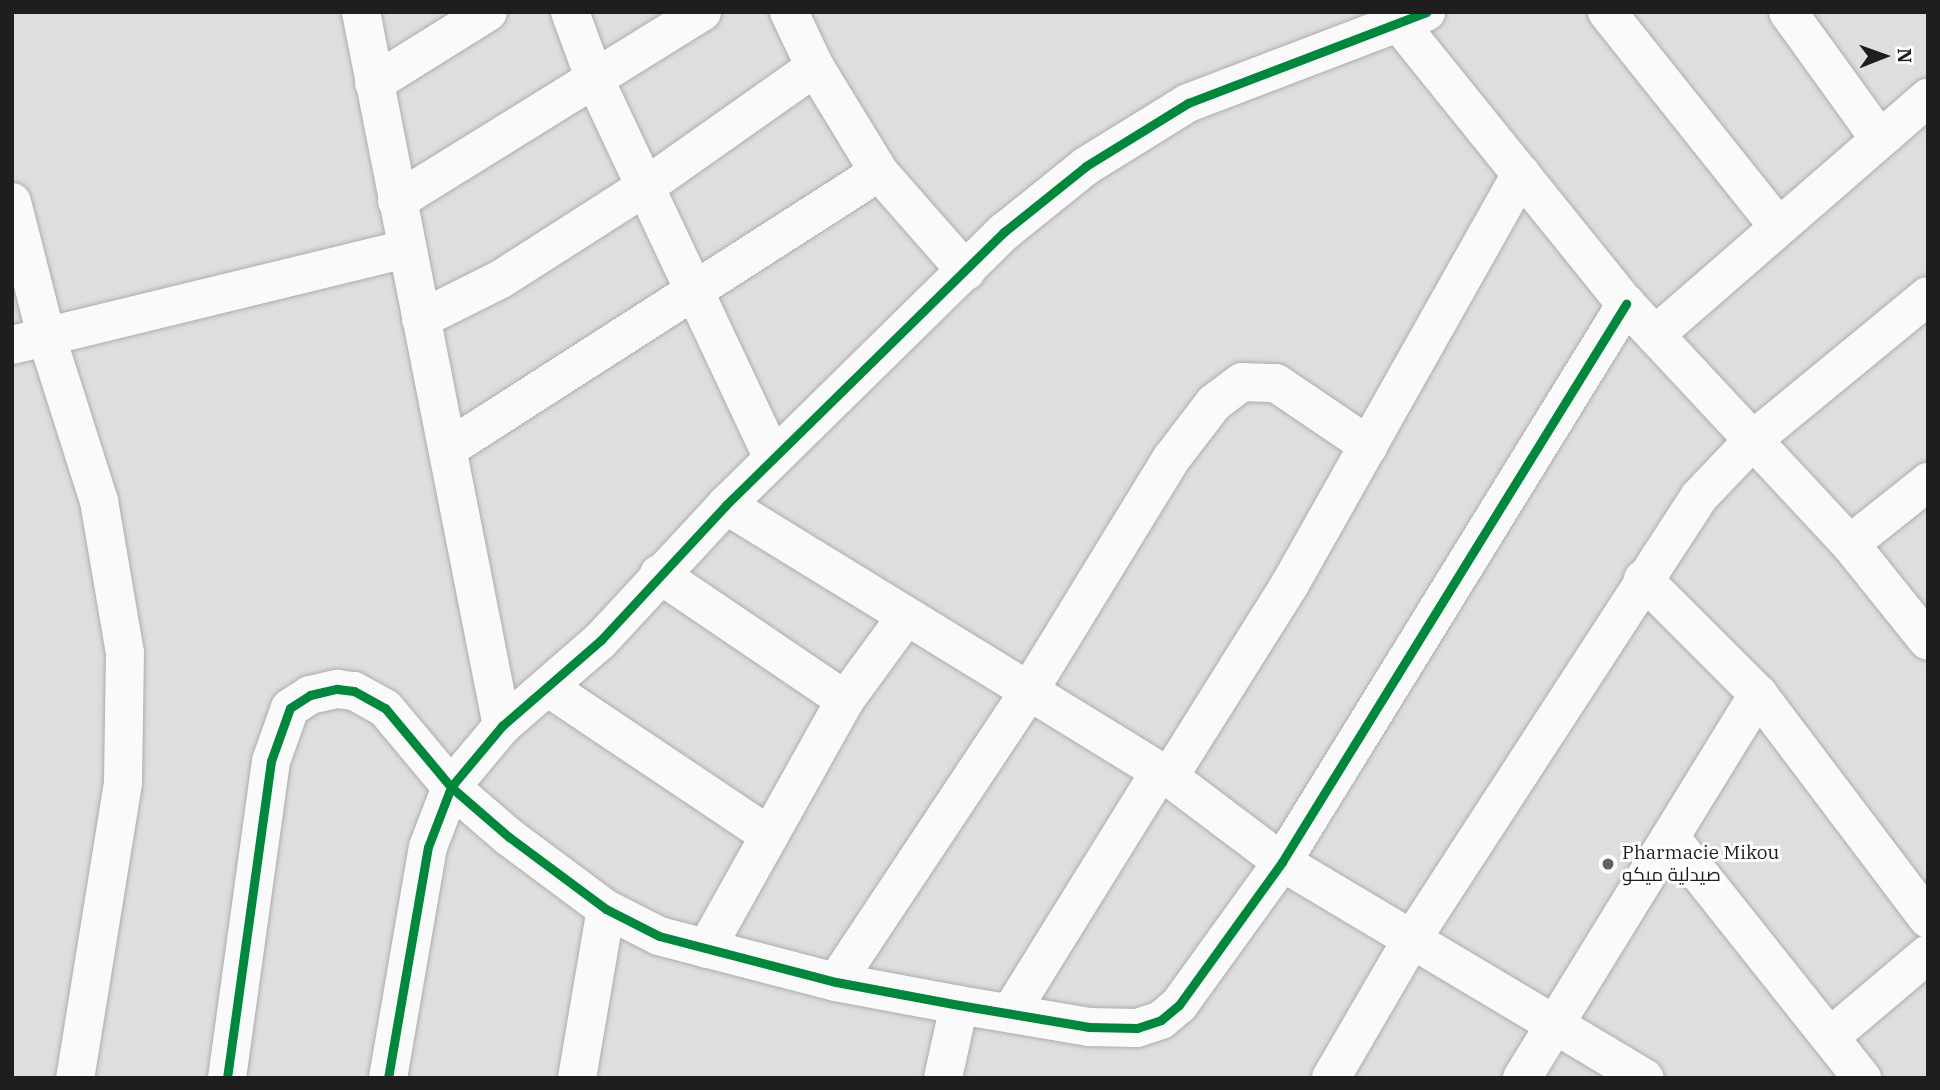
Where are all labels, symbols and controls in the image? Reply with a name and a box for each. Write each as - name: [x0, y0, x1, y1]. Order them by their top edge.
- north arrow: [1849, 21, 1919, 91]
- text: N: [1893, 48, 1917, 63]
- place label: Pharmacie Mikou صيدلية ميكو: [1622, 842, 1779, 886]
- marker: Pharmacie Mikou صيدلية ميكو: [1600, 856, 1616, 872]

